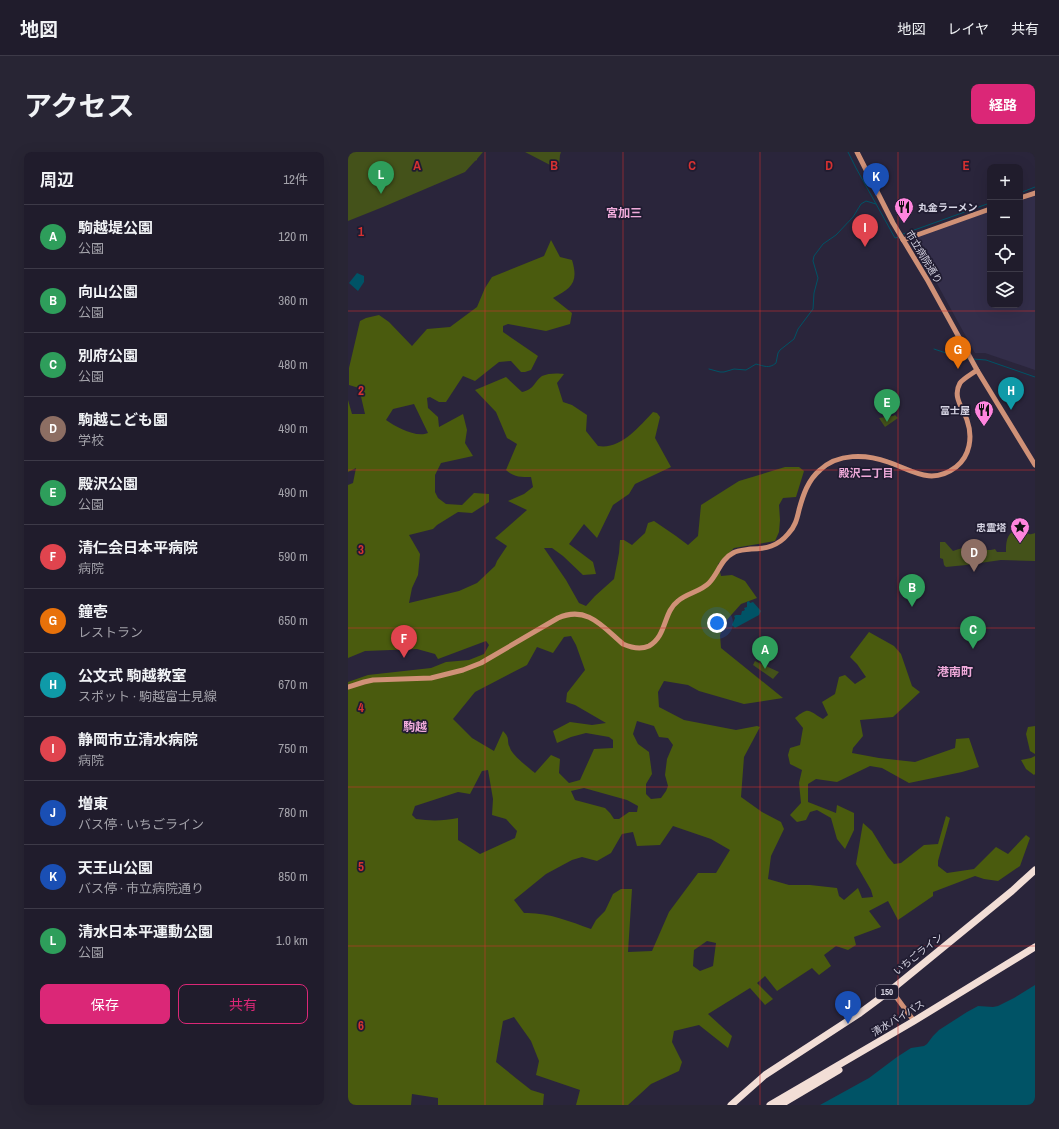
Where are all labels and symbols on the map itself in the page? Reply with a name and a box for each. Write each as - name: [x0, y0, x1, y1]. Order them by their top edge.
- text: A: [413, 157, 421, 174]
- text: B: [550, 157, 558, 174]
- text: C: [688, 157, 696, 174]
- text: D: [825, 157, 833, 174]
- text: E: [962, 157, 970, 174]
- pin: L: [368, 161, 394, 194]
- pin: K: [863, 163, 889, 196]
- restaurant icon: 丸金ラーメン: [893, 196, 915, 224]
- place label: 丸金ラーメン: [918, 201, 978, 214]
- district label: 宮加三: [606, 205, 642, 221]
- pin: I: [852, 214, 878, 247]
- text: 1: [358, 223, 364, 240]
- street label: 市立病院通り: [903, 228, 945, 286]
- pin: G: [945, 336, 971, 369]
- pin: H: [998, 377, 1024, 410]
- text: 2: [358, 382, 364, 399]
- pin: E: [874, 389, 900, 422]
- restaurant icon: 富士屋: [973, 399, 995, 427]
- place label: 富士屋: [940, 404, 970, 417]
- district label: 殿沢二丁目: [839, 466, 894, 480]
- place icon: 忠霊塔: [1009, 516, 1031, 544]
- place label: 忠霊塔: [976, 521, 1007, 534]
- pin: D: [961, 539, 987, 572]
- text: 3: [358, 541, 364, 558]
- pin: B: [899, 574, 925, 607]
- your location: [707, 613, 727, 633]
- pin: C: [960, 616, 986, 649]
- pin: F: [391, 625, 417, 658]
- pin: A: [752, 636, 778, 669]
- district label: 港南町: [937, 664, 973, 680]
- text: 4: [358, 699, 364, 716]
- district label: 駒越: [403, 719, 427, 735]
- text: 5: [358, 858, 364, 875]
- street label: いちごライン: [891, 930, 945, 978]
- road number: 150: [876, 985, 898, 999]
- pin: J: [835, 991, 861, 1024]
- street label: 清水バイパス: [869, 997, 927, 1039]
- text: 6: [358, 1017, 364, 1034]

